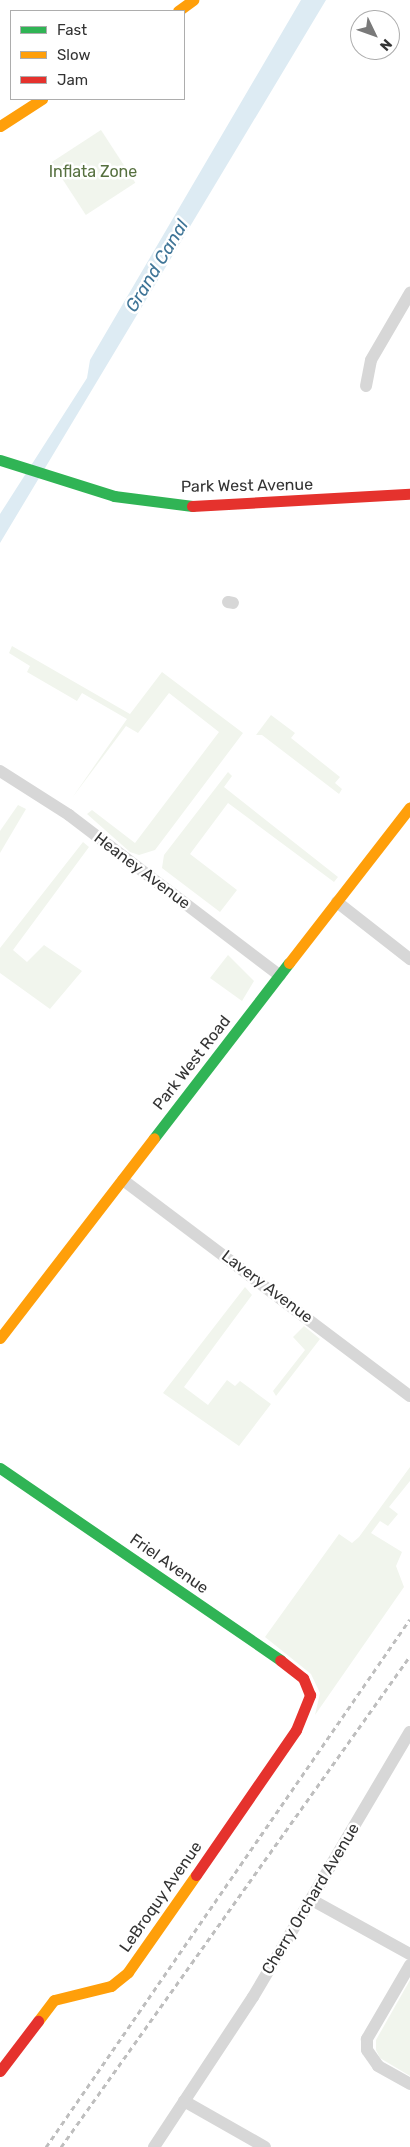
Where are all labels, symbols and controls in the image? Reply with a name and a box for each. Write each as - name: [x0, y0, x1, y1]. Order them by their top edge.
- legend: [10, 10, 185, 100]
- north arrow: [350, 10, 400, 60]
- text: Fast: [57, 21, 87, 39]
- text: N: [376, 35, 395, 54]
- text: Slow: [57, 46, 90, 64]
- text: Jam: [57, 71, 88, 89]
- park label: Inflata Zone: [49, 162, 137, 182]
- water label: Grand Canal: [121, 216, 193, 316]
- street label: Park West Avenue: [180, 475, 314, 497]
- street label: Heaney Avenue: [90, 828, 194, 914]
- street label: Park West Road: [149, 1012, 235, 1114]
- street label: Lavery Avenue: [217, 1246, 317, 1328]
- street label: Friel Avenue: [126, 1530, 212, 1598]
- street label: Cherry Orchard Avenue: [258, 1820, 364, 1978]
- street label: LeBroquy Avenue: [115, 1838, 207, 1956]

